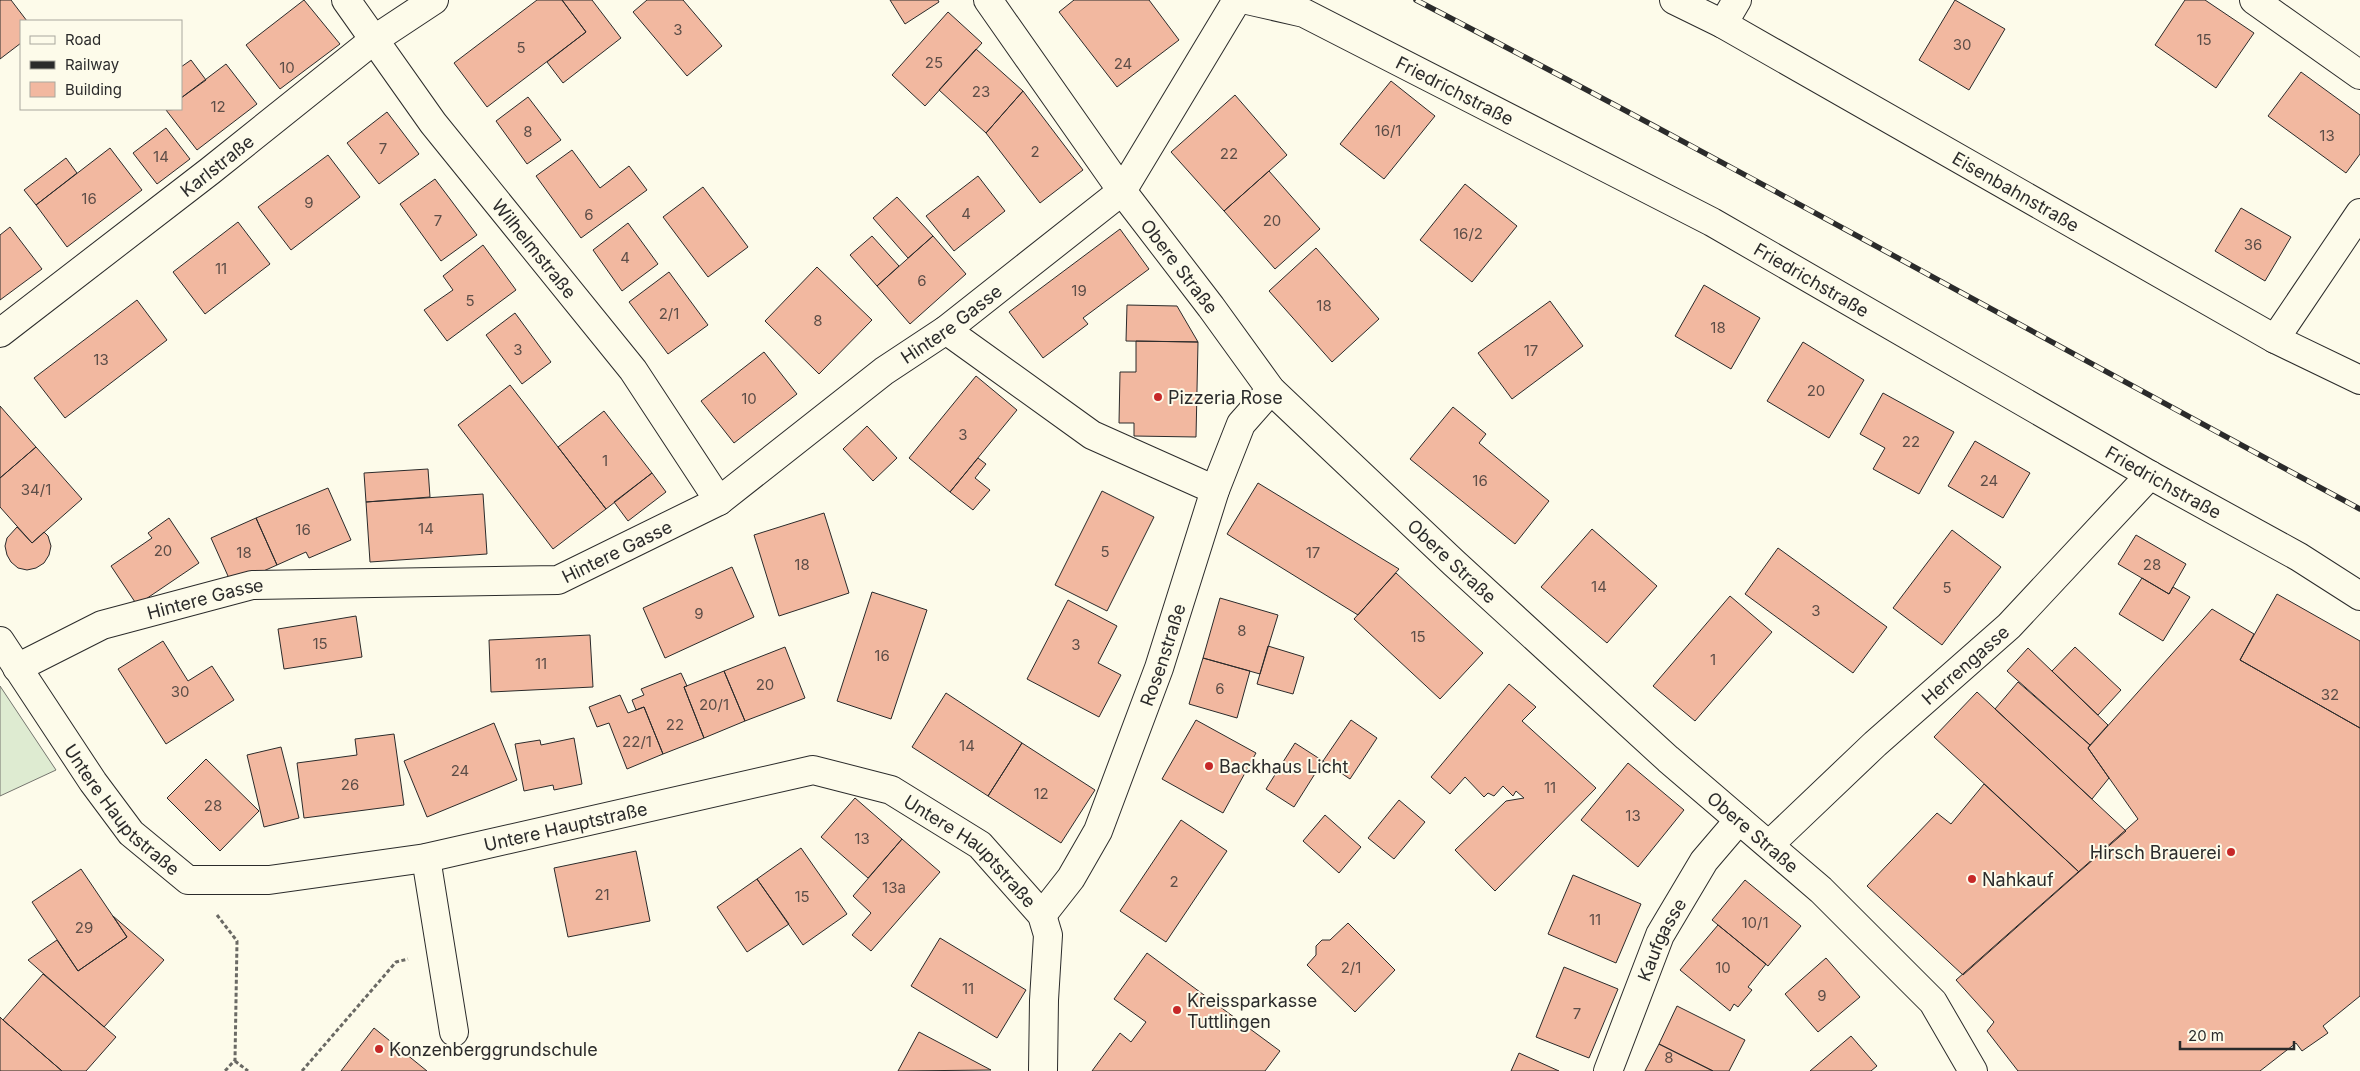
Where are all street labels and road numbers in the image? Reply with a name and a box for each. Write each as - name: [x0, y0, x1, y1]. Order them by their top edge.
- street label: Friedrichstraße: [1393, 51, 1517, 129]
- street label: Karlstraße: [176, 130, 258, 201]
- street label: Eisenbahnstraße: [1949, 147, 2083, 236]
- street label: Wilhelmstraße: [488, 195, 581, 302]
- street label: Obere Straße: [1137, 215, 1222, 317]
- street label: Friedrichstraße: [1750, 238, 1873, 321]
- street label: Hintere Gasse: [897, 280, 1006, 368]
- street label: Friedrichstraße: [2102, 441, 2225, 523]
- street label: Hintere Gasse: [558, 515, 675, 587]
- street label: Obere Straße: [1404, 515, 1501, 607]
- street label: Hintere Gasse: [145, 574, 264, 623]
- street label: Rosenstraße: [1135, 601, 1189, 709]
- street label: Herrengasse: [1917, 621, 2013, 709]
- street label: Untere Hauptstraße: [60, 740, 184, 879]
- street label: Obere Straße: [1703, 787, 1803, 877]
- street label: Untere Hauptstraße: [900, 790, 1041, 912]
- street label: Untere Hauptstraße: [482, 798, 649, 855]
- street label: Kaufgasse: [1633, 894, 1690, 984]

